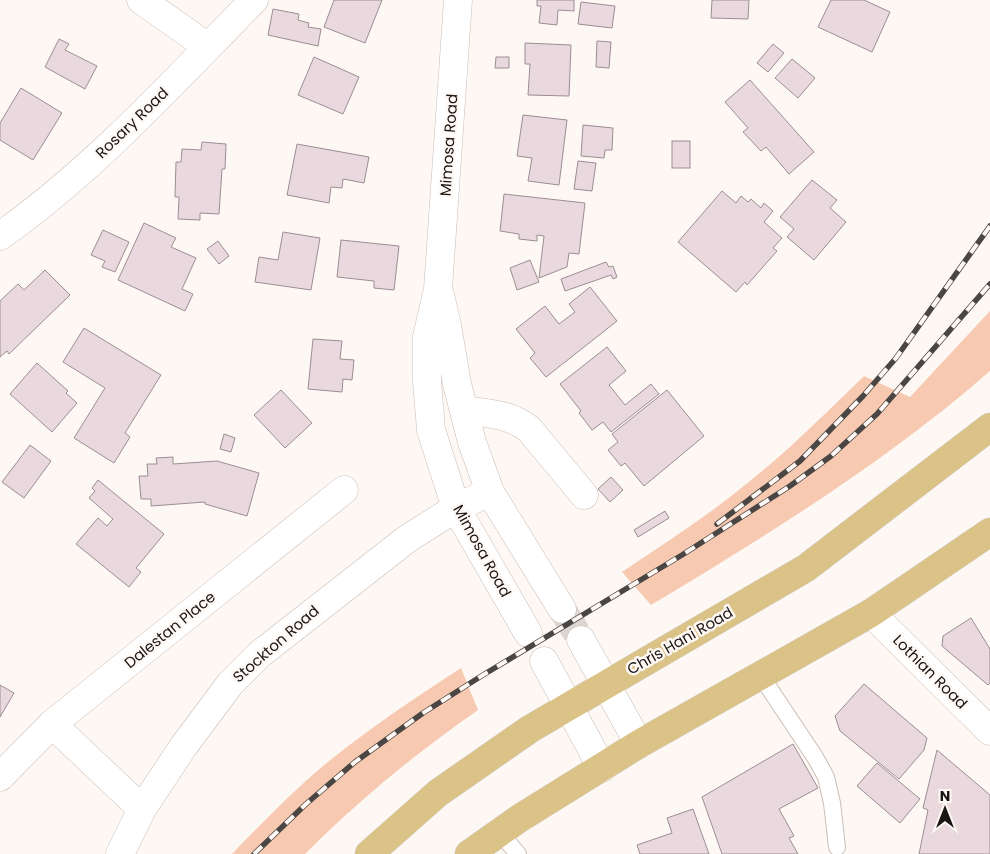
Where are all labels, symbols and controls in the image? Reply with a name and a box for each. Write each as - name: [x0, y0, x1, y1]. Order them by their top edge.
- street label: Rosary Road: [91, 83, 173, 163]
- street label: Mimosa Road: [434, 93, 463, 197]
- street label: Mimosa Road: [448, 501, 517, 601]
- street label: Dalestan Place: [120, 586, 220, 673]
- street label: Stockton Road: [228, 600, 323, 687]
- street label: Chris Hani Road: [623, 602, 737, 679]
- street label: Lothian Road: [888, 630, 972, 714]
- north arrow: [920, 784, 970, 834]
- text: N: [940, 786, 950, 806]

